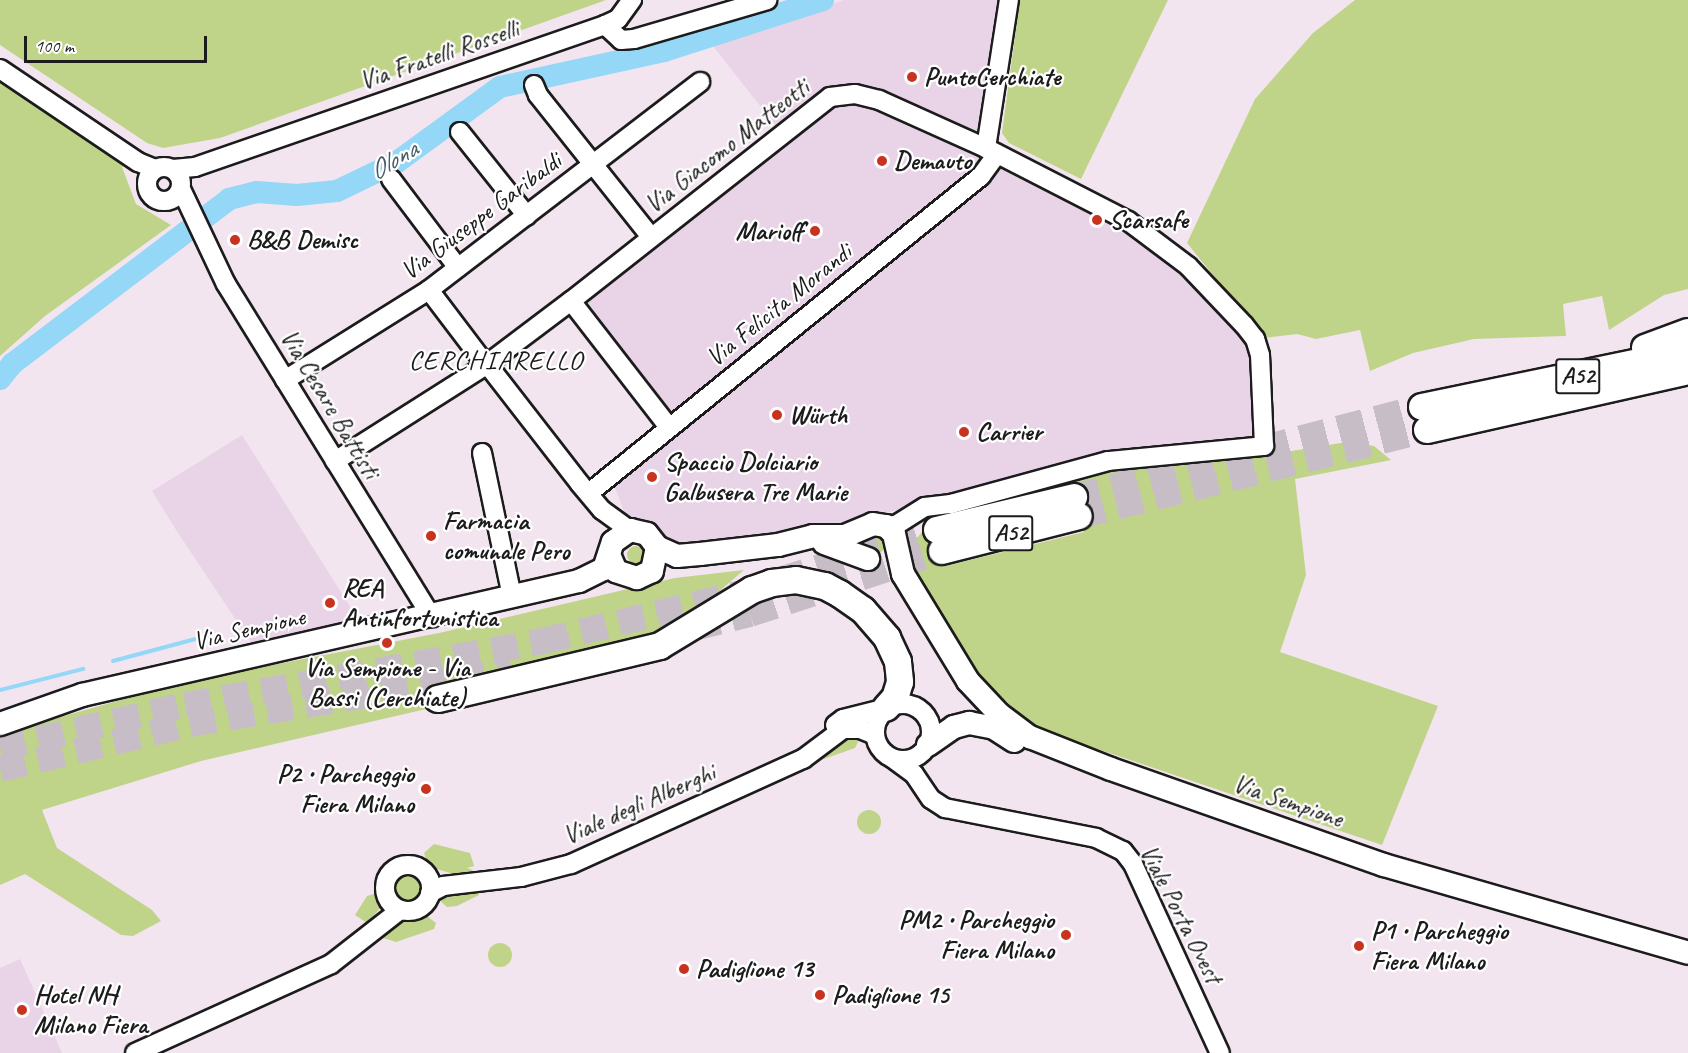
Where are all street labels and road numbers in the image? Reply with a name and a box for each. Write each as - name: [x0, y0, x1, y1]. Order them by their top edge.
- street label: Via Fratelli Rosselli: [355, 13, 523, 97]
- street label: Via Giacomo Matteotti: [639, 72, 815, 220]
- street label: Via Giuseppe Garibaldi: [394, 145, 568, 287]
- street label: Via Felicita Morandi: [700, 237, 858, 373]
- street label: Via Cesare Battisti: [273, 324, 387, 484]
- road number: A52: [1554, 355, 1602, 397]
- road number: A52: [987, 512, 1035, 554]
- street label: Via Sempione: [190, 601, 308, 657]
- street label: Viale degli Alberghi: [558, 757, 720, 851]
- street label: Via Sempione: [1229, 768, 1347, 834]
- street label: Viale Porta Ovest: [1133, 840, 1229, 988]

